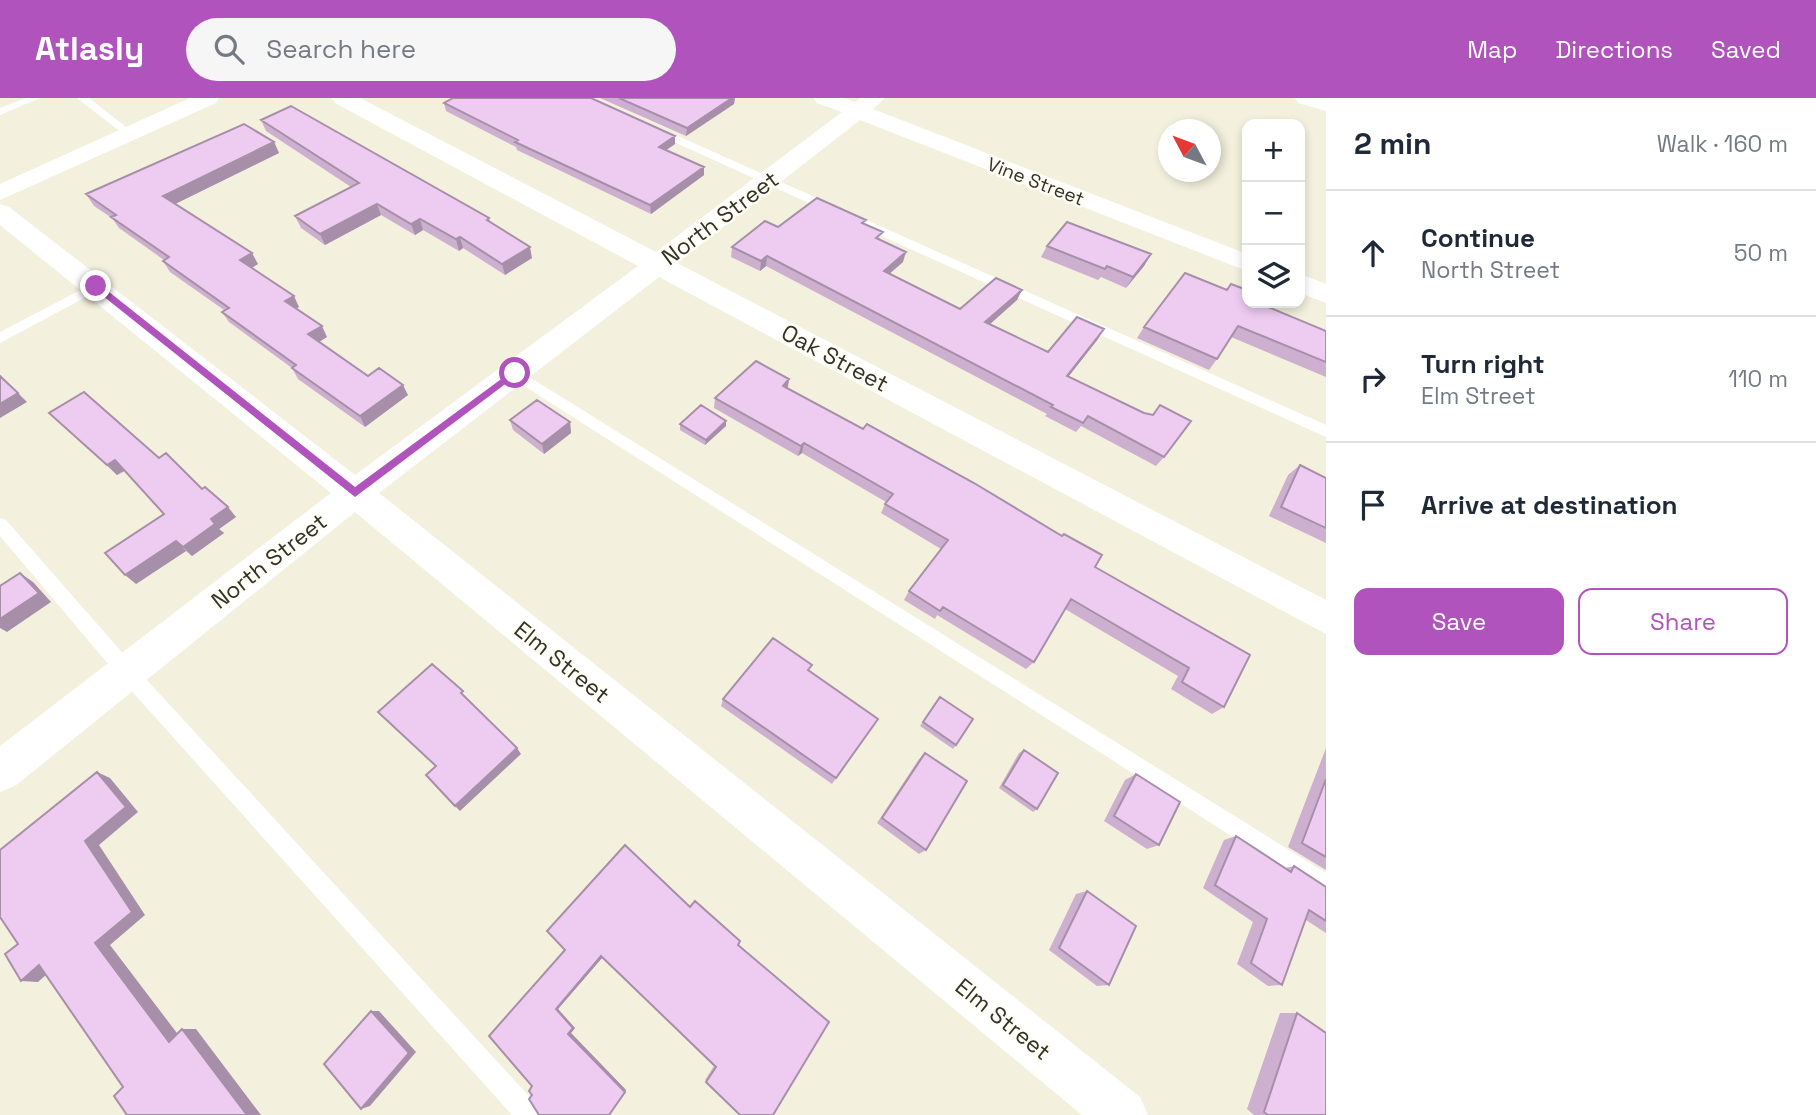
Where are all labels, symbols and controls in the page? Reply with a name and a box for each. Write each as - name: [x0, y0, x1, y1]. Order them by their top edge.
- search box: [186, 18, 676, 81]
- text: Atlasly: [35, 28, 144, 70]
- icon: search: [210, 30, 248, 68]
- text: Search here: [266, 32, 416, 66]
- text: Map: [1467, 34, 1517, 65]
- text: Directions: [1555, 34, 1673, 65]
- text: Saved: [1711, 34, 1781, 65]
- north arrow: [1158, 119, 1221, 182]
- map controls: [1242, 119, 1305, 308]
- button: +: [1242, 119, 1305, 182]
- text: 2 min: [1354, 124, 1432, 163]
- text: Walk · 160 m: [1657, 129, 1788, 159]
- street label: Vine Street: [984, 151, 1088, 211]
- street label: North Street: [655, 164, 785, 272]
- button: −: [1242, 182, 1305, 245]
- text: Continue: [1421, 221, 1535, 255]
- icon: ahead: [1354, 234, 1392, 272]
- text: 50 m: [1734, 238, 1788, 268]
- button: layers: [1242, 245, 1305, 308]
- text: North Street: [1421, 255, 1560, 285]
- route end: [80, 270, 111, 301]
- street label: Oak Street: [776, 317, 894, 399]
- text: Turn right: [1421, 347, 1545, 381]
- route start: [499, 357, 530, 388]
- icon: right: [1354, 360, 1392, 398]
- text: 110 m: [1728, 364, 1788, 394]
- text: Elm Street: [1421, 381, 1536, 411]
- icon: arrive: [1354, 486, 1392, 524]
- text: Arrive at destination: [1421, 488, 1678, 522]
- street label: North Street: [205, 506, 333, 616]
- button: Save: [1354, 588, 1564, 655]
- button: Share: [1578, 588, 1788, 655]
- street label: Elm Street: [508, 614, 616, 710]
- street label: Elm Street: [949, 971, 1057, 1067]

